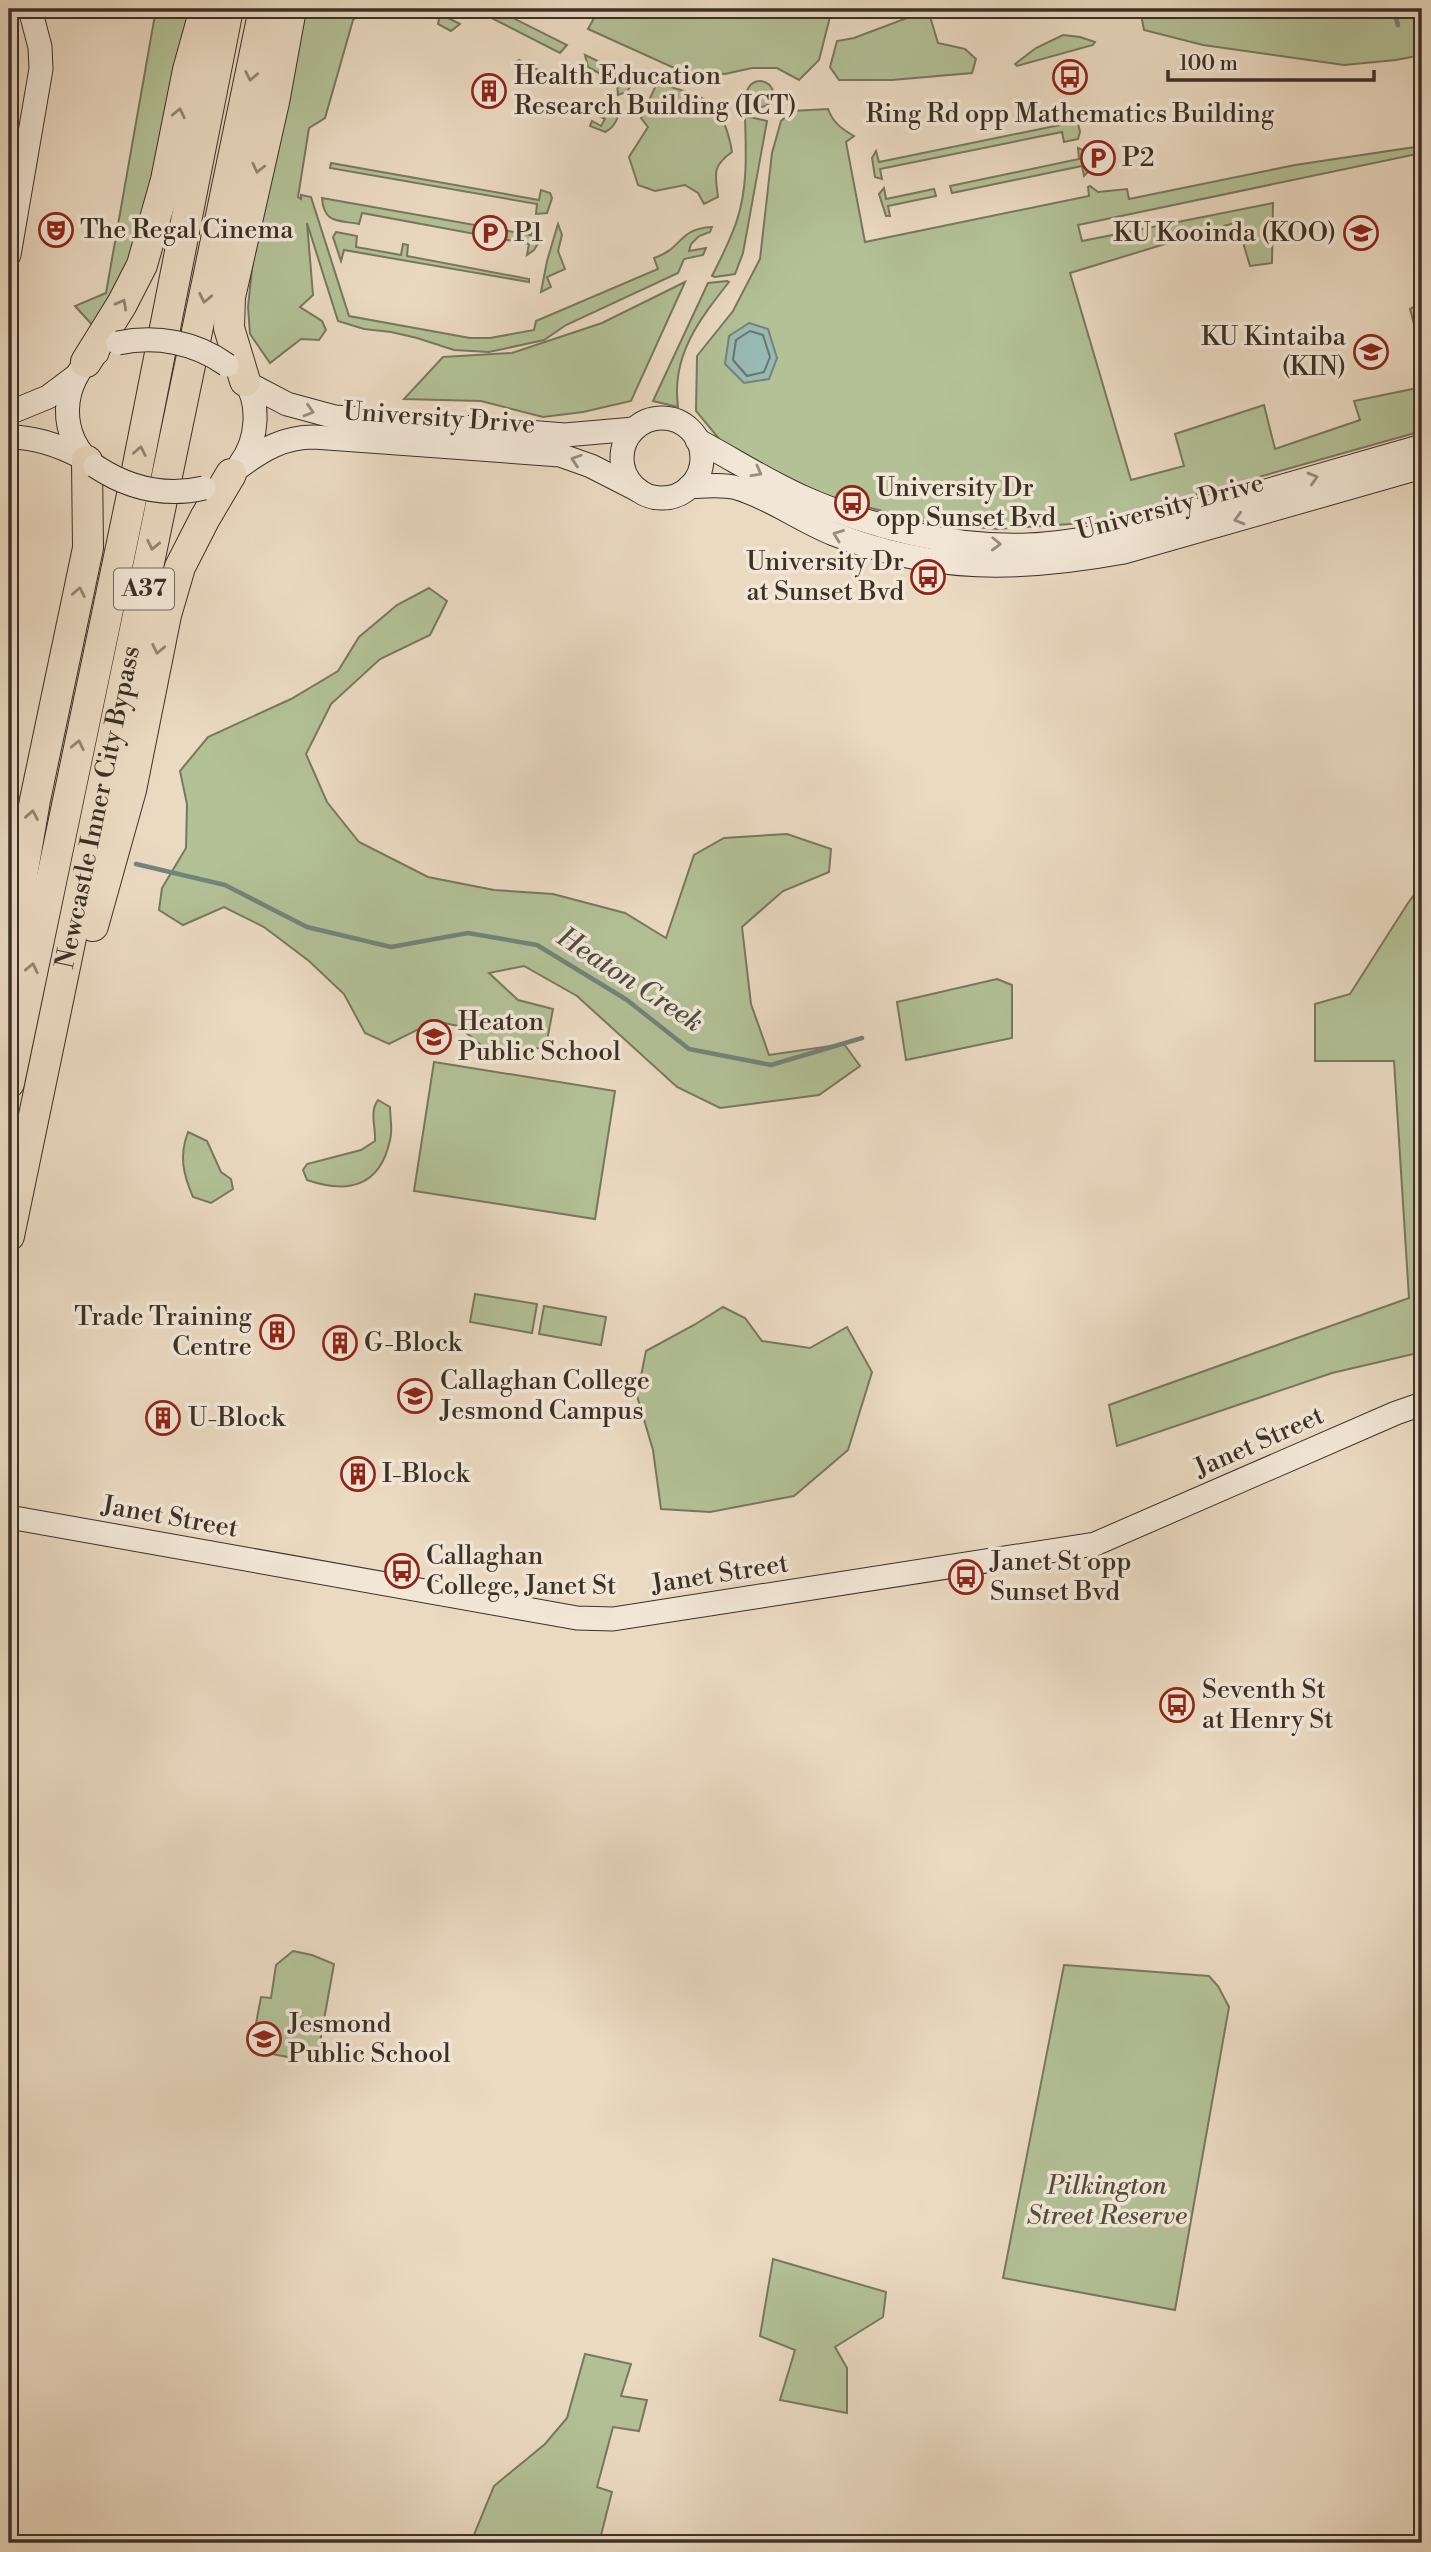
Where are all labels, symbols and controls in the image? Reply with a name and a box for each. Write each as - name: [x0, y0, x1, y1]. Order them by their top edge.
- scale bar: [1168, 38, 1375, 82]
- text: 100 m: [1179, 51, 1238, 77]
- bus stop icon: Ring Rd opp Mathematics Building: [1051, 58, 1089, 96]
- place label: Health Education Research Building (ICT): [514, 60, 796, 122]
- one-way arrow: [244, 70, 259, 82]
- building icon: Health Education Research Building (ICT): [470, 72, 508, 110]
- place label: Ring Rd opp Mathematics Building: [866, 98, 1275, 130]
- one-way arrow: [171, 107, 186, 119]
- parking icon: P2: [1079, 139, 1117, 177]
- place label: P2: [1122, 142, 1155, 174]
- one-way arrow: [252, 162, 267, 174]
- theatre icon: The Regal Cinema: [37, 211, 75, 249]
- place label: The Regal Cinema: [80, 214, 294, 246]
- parking icon: P1: [471, 214, 509, 252]
- school or university icon: KU Kooinda (KOO): [1342, 214, 1380, 252]
- place label: P1: [514, 217, 543, 249]
- place label: KU Kooinda (KOO): [1113, 217, 1336, 249]
- one-way arrow: [198, 292, 213, 304]
- one-way arrow: [114, 299, 127, 312]
- place label: KU Kintaiba (KIN): [1201, 321, 1347, 383]
- school or university icon: KU Kintaiba (KIN): [1352, 333, 1390, 371]
- street label: University Drive: [342, 395, 536, 441]
- one-way arrow: [303, 403, 315, 418]
- one-way arrow: [132, 445, 147, 457]
- one-way arrow: [570, 454, 582, 469]
- one-way arrow: [750, 464, 763, 477]
- street label: University Drive: [1073, 467, 1267, 547]
- place label: University Dr opp Sunset Bvd: [876, 472, 1056, 534]
- one-way arrow: [1307, 472, 1319, 486]
- bus stop icon: University Dr opp Sunset Bvd: [833, 484, 871, 522]
- one-way arrow: [1233, 511, 1245, 526]
- one-way arrow: [833, 529, 845, 543]
- one-way arrow: [991, 537, 1002, 552]
- one-way arrow: [147, 539, 162, 551]
- place label: University Dr at Sunset Bvd: [746, 546, 904, 608]
- bus stop icon: University Dr at Sunset Bvd: [909, 558, 947, 596]
- road number: A37: [114, 568, 174, 610]
- one-way arrow: [71, 586, 86, 598]
- street label: Newcastle Inner City Bypass: [49, 643, 147, 971]
- one-way arrow: [152, 643, 167, 655]
- one-way arrow: [69, 739, 84, 751]
- one-way arrow: [24, 809, 39, 821]
- water label: Heaton Creek: [549, 919, 710, 1040]
- one-way arrow: [24, 962, 39, 974]
- place label: Heaton Public School: [458, 1006, 621, 1068]
- school or university icon: Heaton Public School: [415, 1018, 453, 1056]
- place label: Trade Training Centre: [74, 1301, 253, 1363]
- building icon: Trade Training Centre: [258, 1313, 296, 1351]
- building icon: G-Block: [321, 1324, 359, 1362]
- place label: G-Block: [364, 1327, 463, 1359]
- place label: Callaghan College Jesmond Campus: [439, 1365, 650, 1427]
- school or university icon: Callaghan College Jesmond Campus: [396, 1377, 434, 1415]
- building icon: U-Block: [144, 1399, 182, 1437]
- street label: Janet Street: [1189, 1399, 1329, 1485]
- place label: U-Block: [188, 1402, 286, 1434]
- building icon: I-Block: [339, 1455, 377, 1493]
- place label: I-Block: [382, 1458, 471, 1490]
- street label: Janet Street: [98, 1489, 241, 1545]
- place label: Callaghan College, Janet St: [426, 1540, 616, 1602]
- place label: Janet St opp Sunset Bvd: [989, 1546, 1132, 1608]
- street label: Janet Street: [648, 1547, 791, 1601]
- bus stop icon: Callaghan College, Janet St: [383, 1552, 421, 1590]
- bus stop icon: Janet St opp Sunset Bvd: [947, 1558, 985, 1596]
- place label: Seventh St at Henry St: [1202, 1674, 1333, 1736]
- bus stop icon: Seventh St at Henry St: [1158, 1686, 1196, 1724]
- place label: Jesmond Public School: [287, 2008, 451, 2070]
- school or university icon: Jesmond Public School: [245, 2020, 283, 2058]
- park label: Pilkington Street Reserve: [1027, 2170, 1187, 2232]

